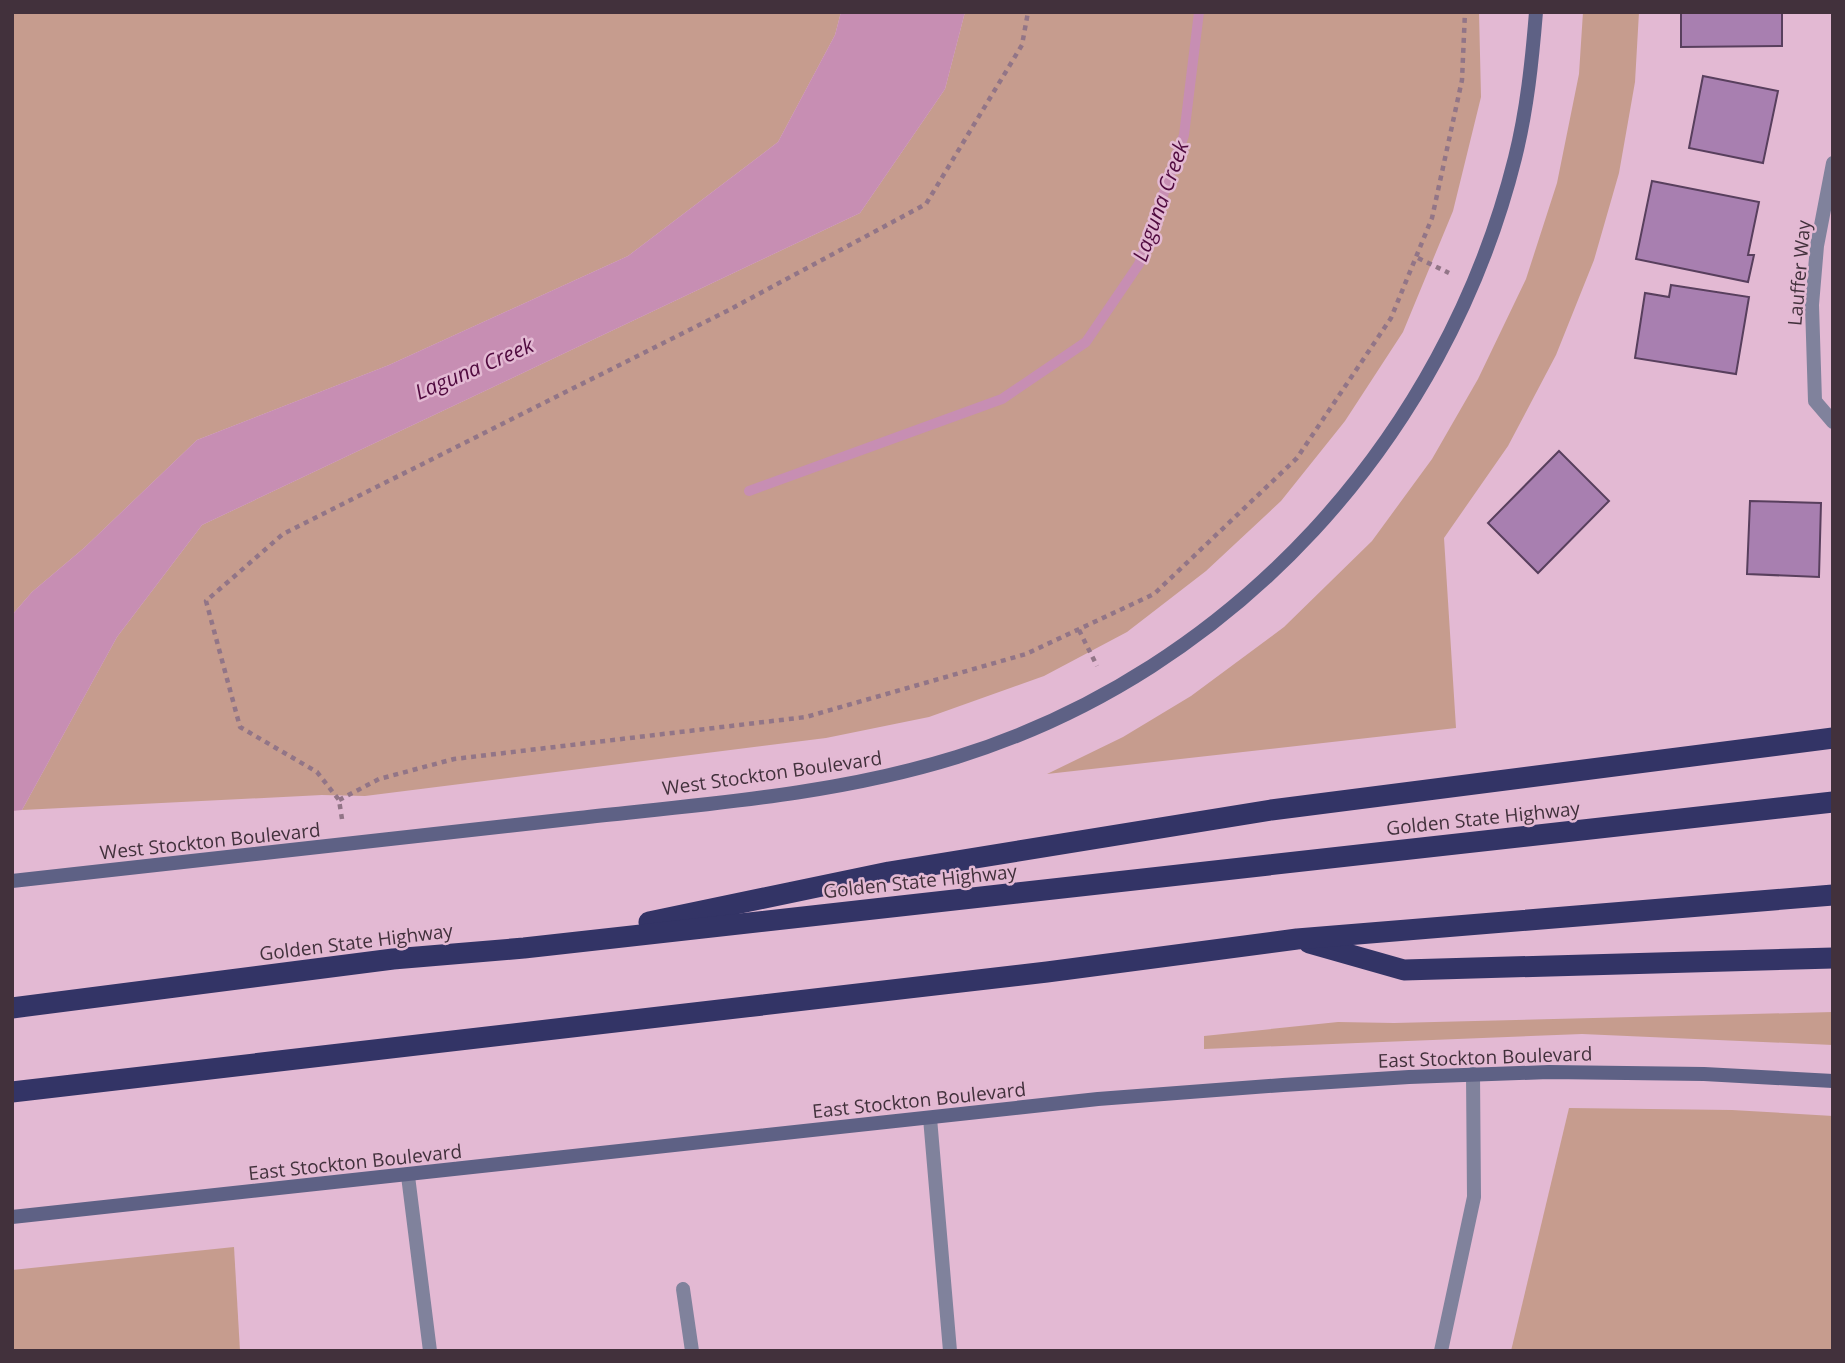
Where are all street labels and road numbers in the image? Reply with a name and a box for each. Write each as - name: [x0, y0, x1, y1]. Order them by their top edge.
- street label: Lauffer Way: [1781, 219, 1817, 327]
- street label: West Stockton Boulevard: [660, 745, 884, 801]
- street label: Golden State Highway: [1385, 795, 1582, 841]
- street label: West Stockton Boulevard: [98, 816, 322, 866]
- street label: Golden State Highway: [822, 858, 1019, 904]
- street label: Golden State Highway: [258, 917, 455, 967]
- street label: East Stockton Boulevard: [1377, 1040, 1593, 1074]
- street label: East Stockton Boulevard: [811, 1076, 1027, 1124]
- street label: East Stockton Boulevard: [247, 1138, 463, 1186]

